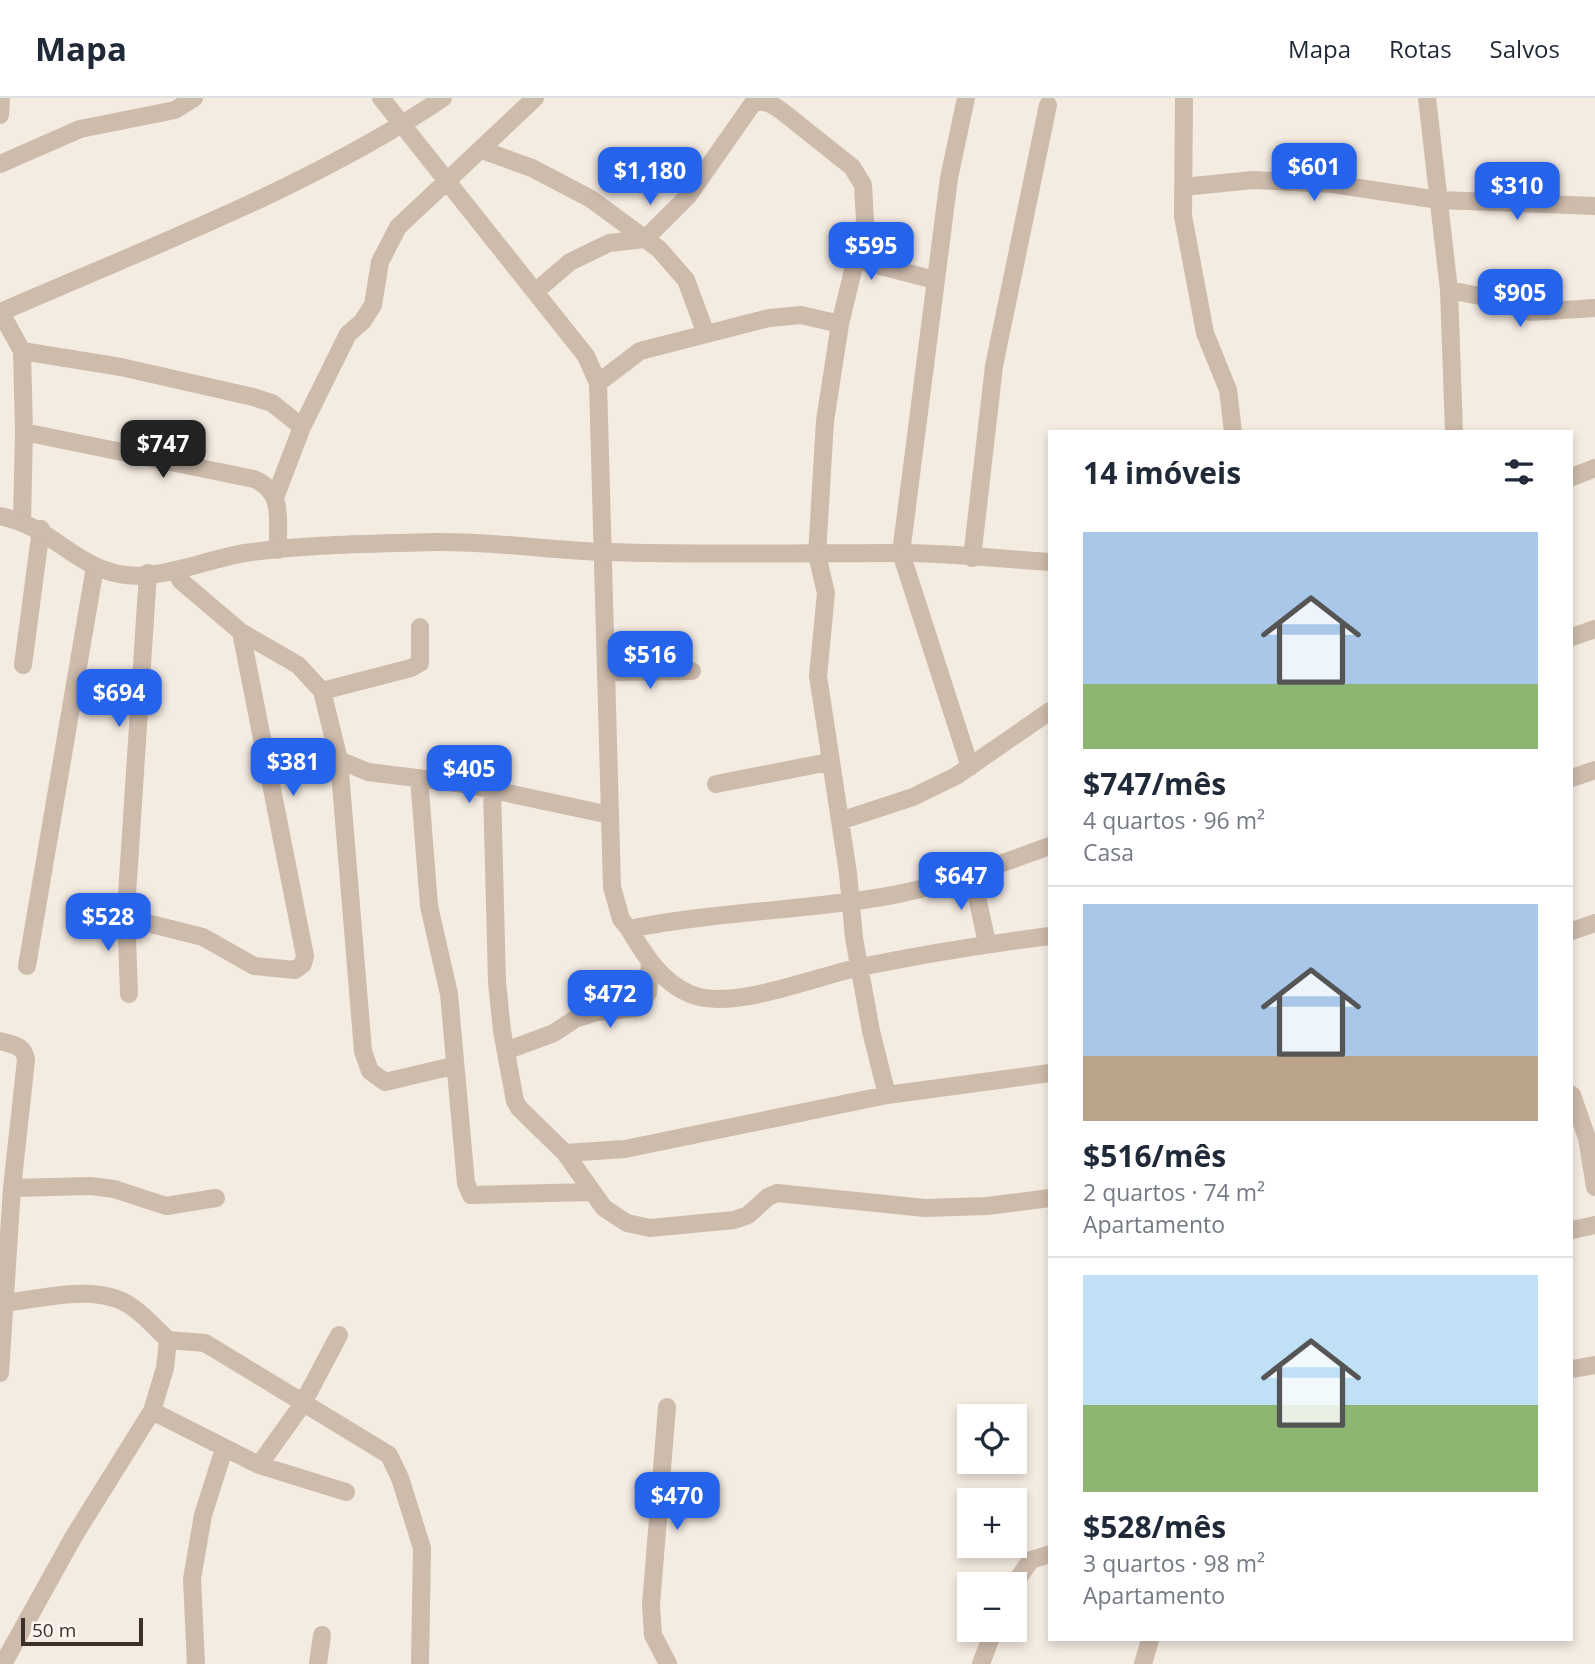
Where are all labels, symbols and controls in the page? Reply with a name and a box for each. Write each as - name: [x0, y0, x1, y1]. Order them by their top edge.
- text: Mapa: [35, 26, 127, 71]
- text: Mapa: [1288, 32, 1351, 65]
- text: Rotas: [1389, 32, 1452, 65]
- text: Salvos: [1490, 32, 1560, 65]
- pin: $601: [1273, 144, 1355, 203]
- pin: $1,180: [593, 148, 707, 207]
- text: $601: [1288, 150, 1340, 182]
- text: $1,180: [614, 154, 686, 186]
- pin: $310: [1476, 162, 1558, 222]
- text: $310: [1491, 169, 1543, 201]
- pin: $595: [830, 222, 912, 282]
- text: $595: [845, 229, 897, 261]
- pin: $905: [1479, 270, 1561, 329]
- text: $905: [1494, 276, 1546, 308]
- pin: $747: [122, 420, 204, 480]
- text: $747: [137, 427, 189, 459]
- text: 14 imóveis: [1083, 452, 1241, 493]
- icon: filters: [1500, 453, 1538, 491]
- icon: home: [1248, 577, 1374, 703]
- pin: $516: [609, 632, 691, 691]
- text: $516: [624, 638, 676, 670]
- pin: $694: [78, 670, 160, 729]
- text: $694: [93, 676, 145, 708]
- pin: $381: [252, 738, 334, 798]
- text: $381: [267, 745, 319, 777]
- pin: $405: [428, 746, 510, 805]
- text: $405: [443, 752, 495, 784]
- text: $747/mês: [1083, 763, 1226, 804]
- text: 4 quartos · 96 m²: [1083, 804, 1265, 836]
- text: Casa: [1083, 836, 1134, 868]
- pin: $647: [920, 852, 1002, 912]
- text: $647: [935, 859, 987, 891]
- pin: $528: [67, 894, 149, 953]
- text: $528: [82, 900, 134, 932]
- icon: home: [1248, 949, 1374, 1075]
- pin: $472: [569, 970, 651, 1030]
- text: $472: [584, 977, 636, 1009]
- text: $516/mês: [1083, 1135, 1226, 1176]
- text: 2 quartos · 74 m²: [1083, 1176, 1265, 1208]
- text: Apartamento: [1083, 1208, 1225, 1240]
- icon: home: [1248, 1320, 1374, 1446]
- map controls: [957, 1404, 1027, 1642]
- button: locate: [957, 1404, 1027, 1474]
- pin: $470: [636, 1472, 718, 1532]
- text: $470: [651, 1479, 703, 1511]
- button: +: [957, 1488, 1027, 1558]
- text: $528/mês: [1083, 1506, 1226, 1547]
- text: 3 quartos · 98 m²: [1083, 1547, 1265, 1579]
- button: −: [957, 1572, 1027, 1642]
- text: Apartamento: [1083, 1579, 1225, 1611]
- scale bar: [21, 1615, 144, 1647]
- text: 50 m: [32, 1617, 76, 1643]

